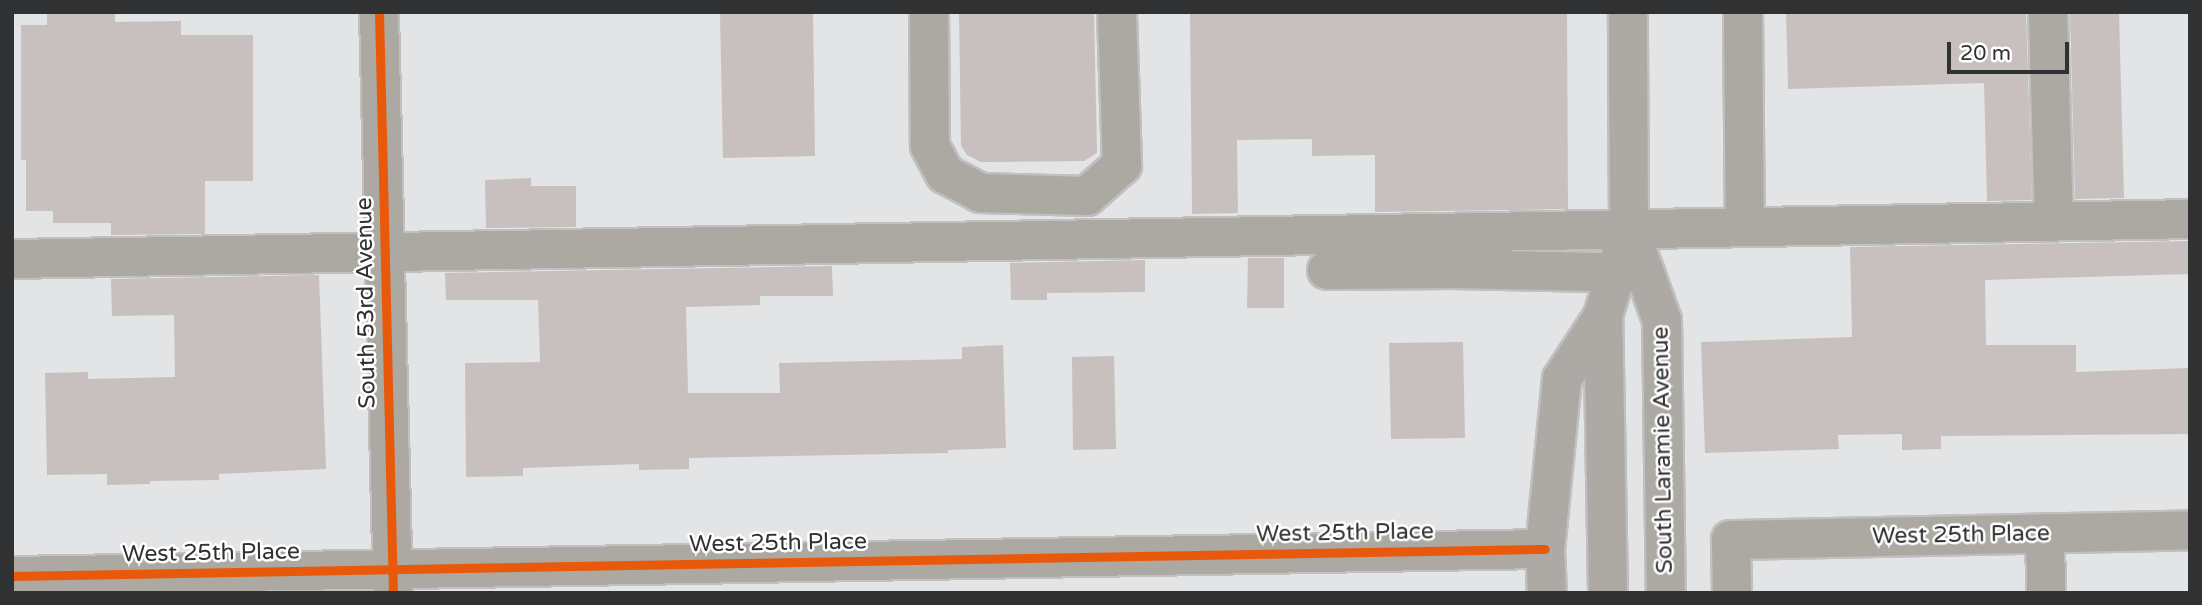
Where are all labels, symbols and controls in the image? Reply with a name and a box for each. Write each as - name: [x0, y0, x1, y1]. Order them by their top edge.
- scale bar: [1950, 28, 2072, 72]
- text: 20 m: [1960, 41, 2011, 66]
- street label: South 53rd Avenue: [350, 197, 382, 409]
- street label: South Laramie Avenue: [1647, 326, 1679, 574]
- street label: West 25th Place: [1256, 518, 1434, 548]
- street label: West 25th Place: [1872, 520, 2050, 550]
- street label: West 25th Place: [689, 528, 867, 558]
- street label: West 25th Place: [122, 538, 300, 568]

